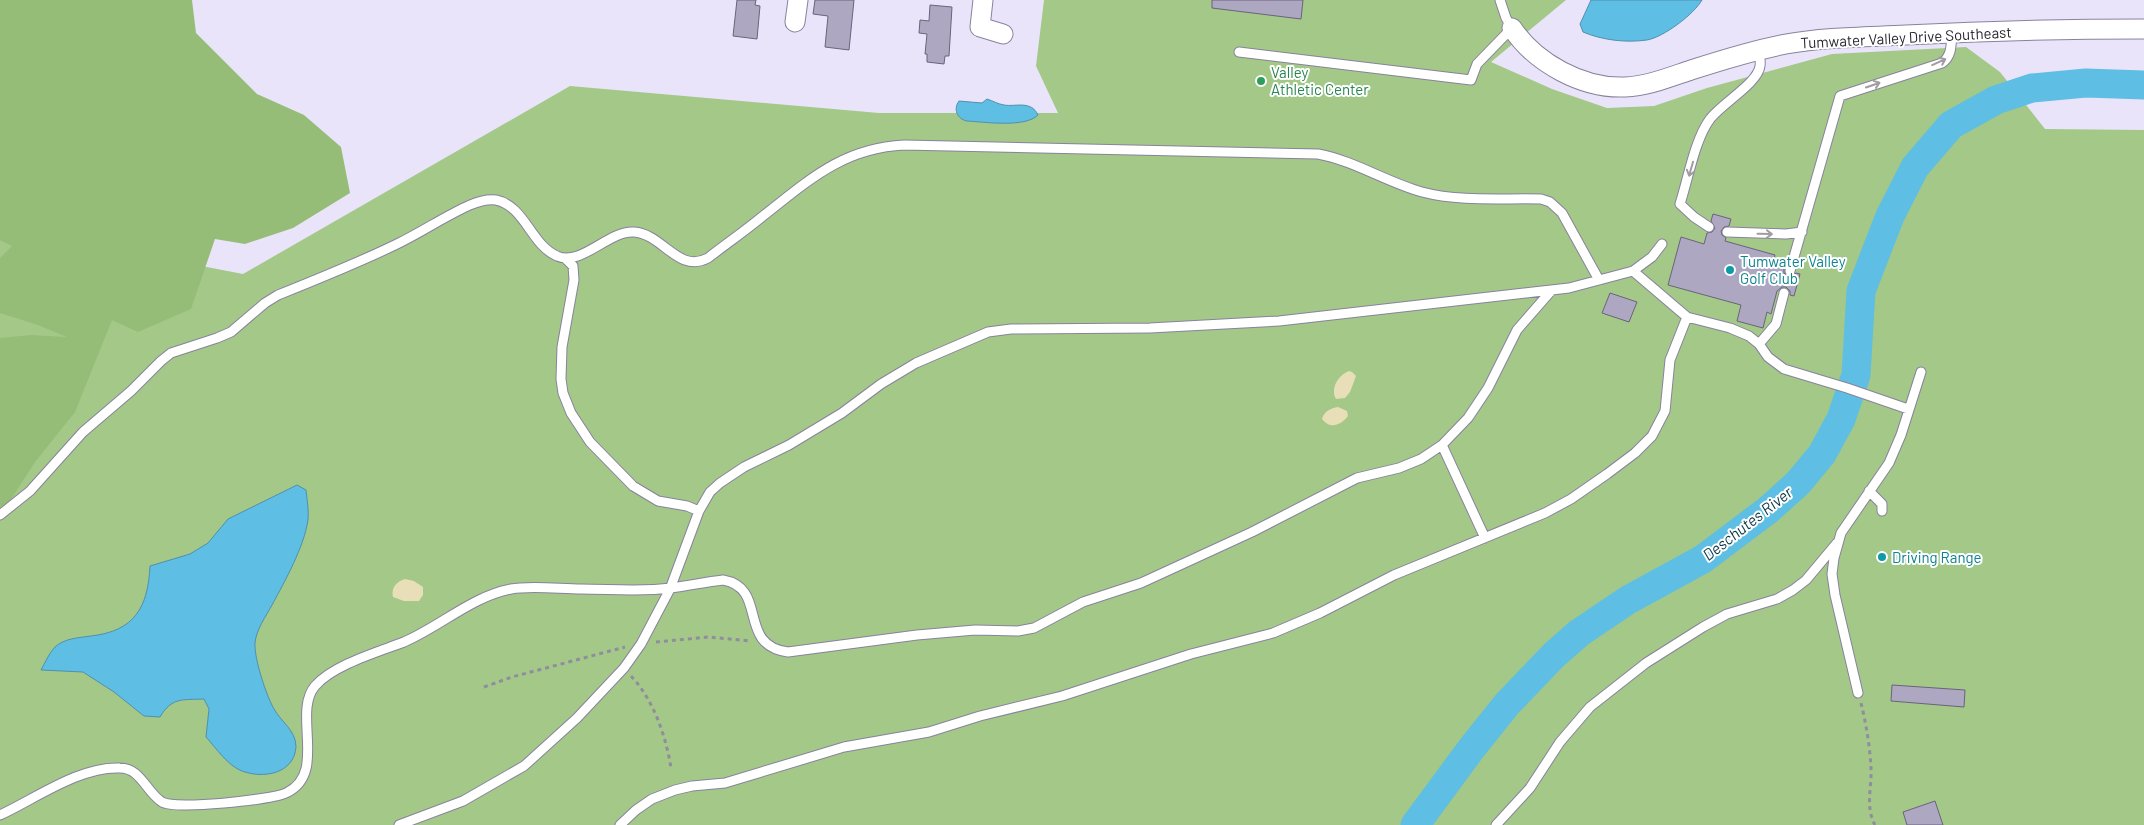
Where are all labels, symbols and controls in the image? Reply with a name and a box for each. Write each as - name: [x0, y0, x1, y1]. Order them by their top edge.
- street label: Tumwater Valley Drive Southeast: [1800, 22, 2012, 52]
- one-way arrow: [1932, 57, 1947, 67]
- place label: Valley Athletic Center: [1271, 63, 1369, 98]
- marker: Valley Athletic Center: [1255, 75, 1267, 87]
- one-way arrow: [1865, 80, 1880, 89]
- one-way arrow: [1685, 161, 1695, 177]
- one-way arrow: [1756, 229, 1772, 239]
- place label: Tumwater Valley Golf Club: [1740, 252, 1846, 287]
- marker: Tumwater Valley Golf Club: [1724, 264, 1736, 276]
- water label: Deschutes River: [1698, 481, 1797, 564]
- place label: Driving Range: [1892, 548, 1982, 566]
- marker: Driving Range: [1876, 551, 1888, 563]

